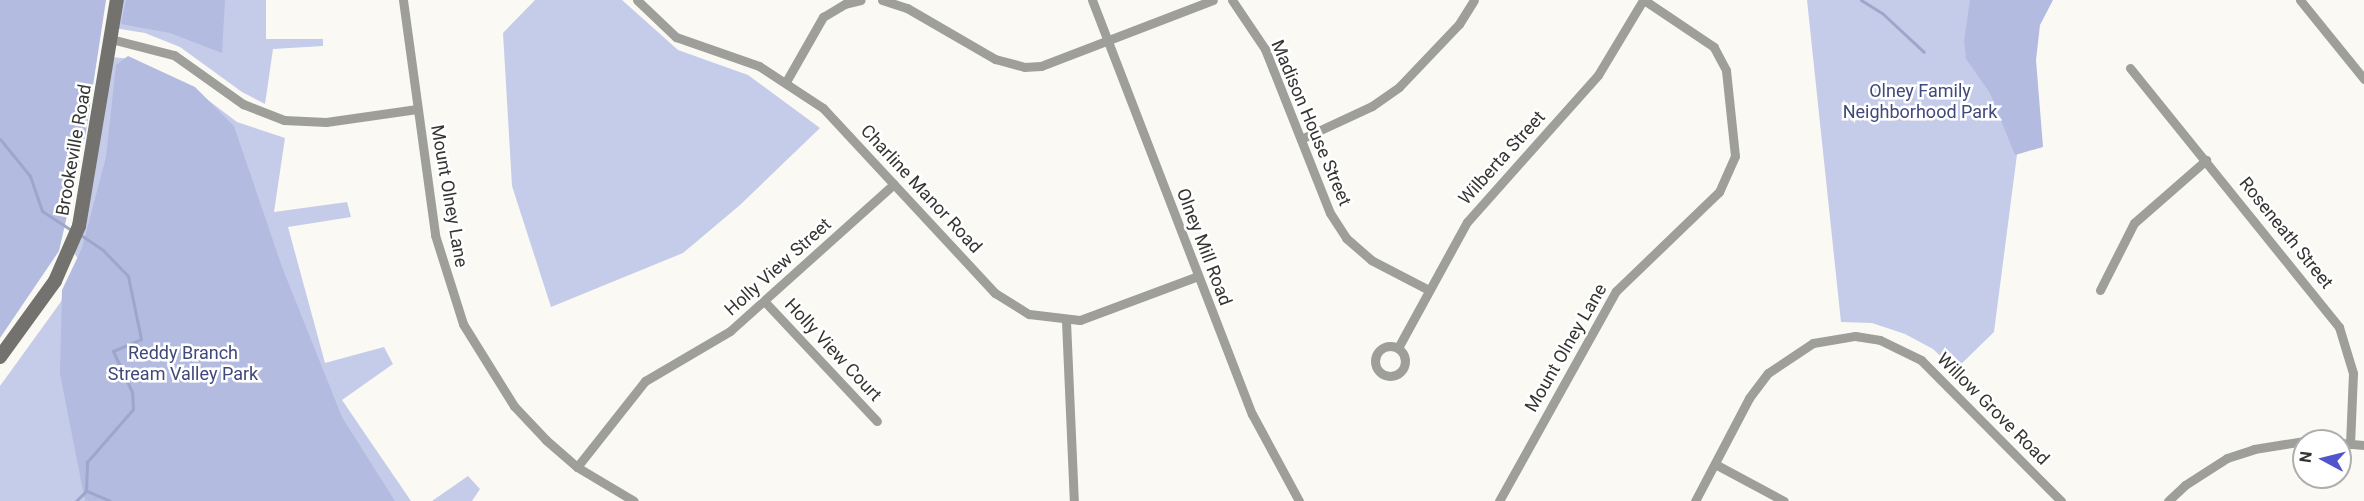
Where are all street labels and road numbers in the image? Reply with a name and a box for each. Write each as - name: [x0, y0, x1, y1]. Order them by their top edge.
- street label: Madison House Street: [1266, 37, 1356, 209]
- street label: Brookeville Road: [52, 83, 96, 217]
- street label: Wilberta Street: [1454, 107, 1550, 209]
- street label: Charline Manor Road: [856, 120, 986, 258]
- street label: Mount Olney Lane: [426, 123, 472, 269]
- street label: Roseneath Street: [2234, 173, 2338, 293]
- street label: Olney Mill Road: [1172, 185, 1236, 309]
- street label: Holly View Street: [720, 214, 836, 320]
- street label: Mount Olney Lane: [1521, 280, 1611, 416]
- street label: Holly View Court: [780, 294, 886, 406]
- street label: Willow Grove Road: [1932, 348, 2054, 470]

